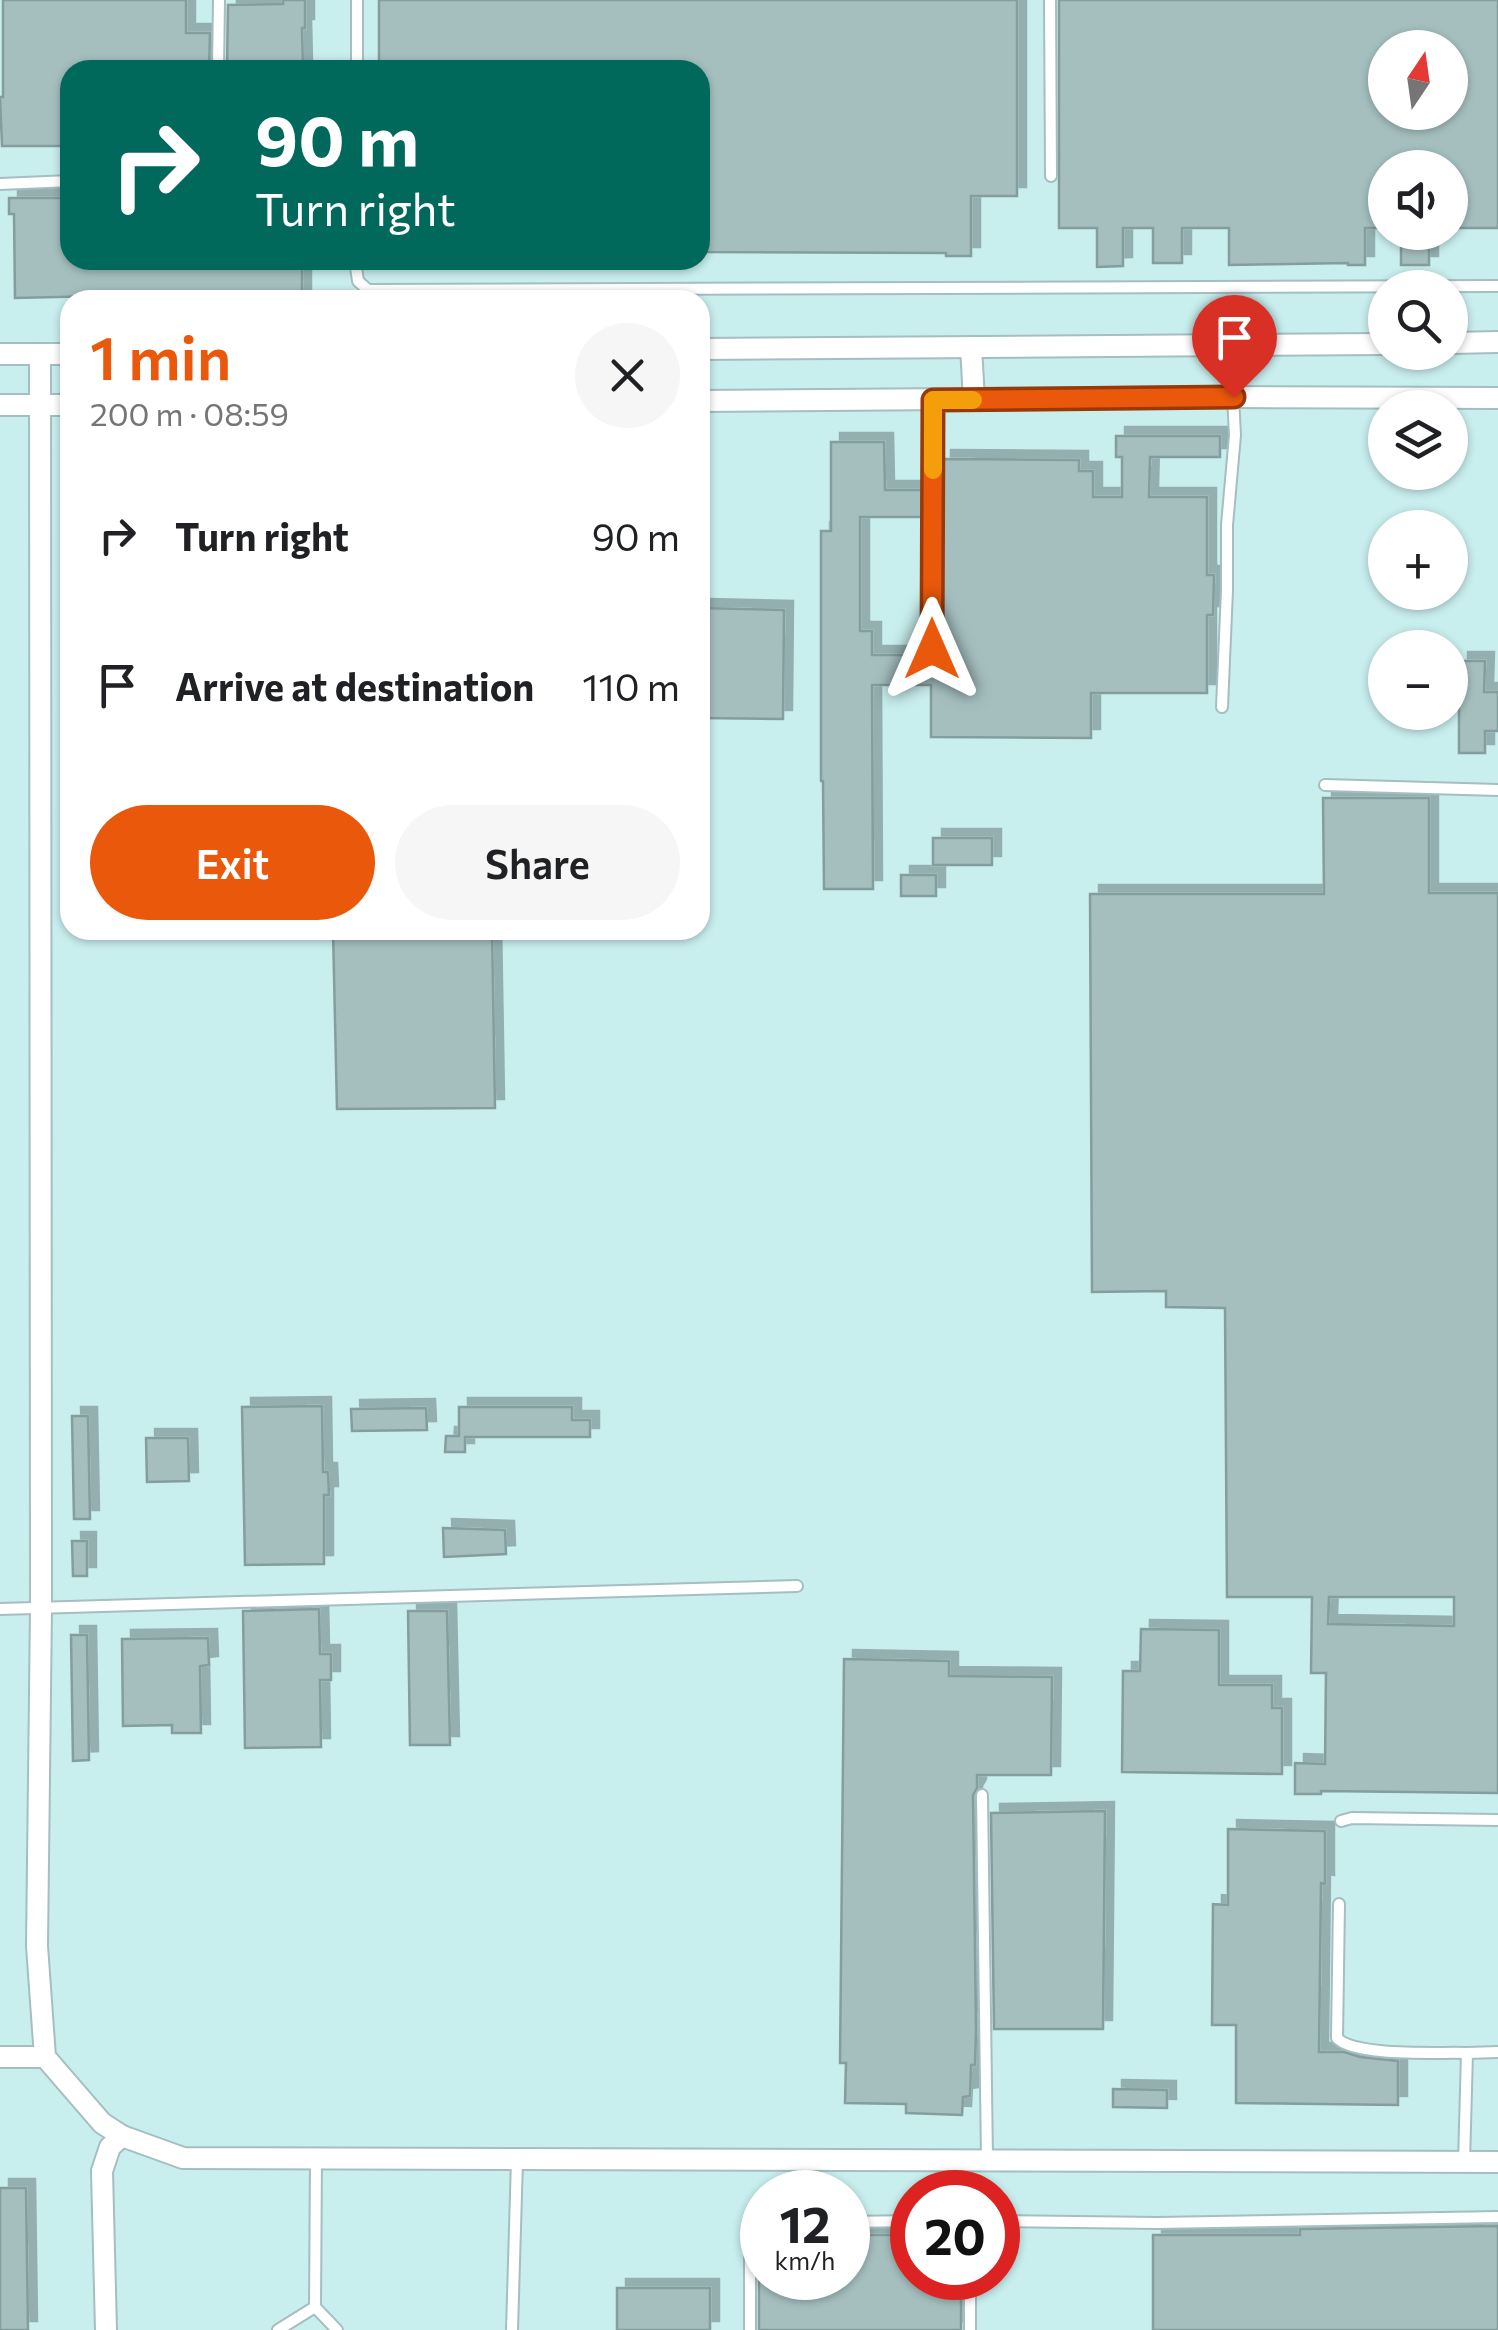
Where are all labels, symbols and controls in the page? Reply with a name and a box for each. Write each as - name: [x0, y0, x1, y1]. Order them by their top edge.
- north arrow: [1368, 30, 1468, 130]
- map controls: [1368, 30, 1468, 730]
- text: 90 m: [255, 95, 419, 180]
- icon: right: [90, 100, 220, 230]
- button: sound: [1368, 150, 1468, 250]
- text: Turn right: [255, 180, 456, 235]
- button: search: [1368, 270, 1468, 370]
- pin: [1192, 295, 1277, 398]
- icon: arrive: [1207, 310, 1262, 365]
- text: 1 min: [90, 319, 231, 392]
- button: close: [575, 323, 680, 428]
- button: layers: [1368, 390, 1468, 490]
- text: 200 m · 08:59: [90, 393, 289, 433]
- icon: right: [90, 508, 145, 563]
- button: +: [1368, 510, 1468, 610]
- text: Turn right: [175, 512, 349, 559]
- text: 90 m: [592, 512, 680, 559]
- position arrow: [880, 597, 984, 701]
- button: −: [1368, 630, 1468, 730]
- icon: arrive: [90, 658, 145, 713]
- text: Arrive at destination: [175, 662, 534, 709]
- text: 110 m: [582, 662, 680, 709]
- button: Exit: [90, 805, 375, 920]
- button: Share: [395, 805, 680, 920]
- speed limit sign: 20: [890, 2170, 1020, 2300]
- text: 12: [779, 2192, 831, 2253]
- text: km/h: [775, 2245, 835, 2275]

